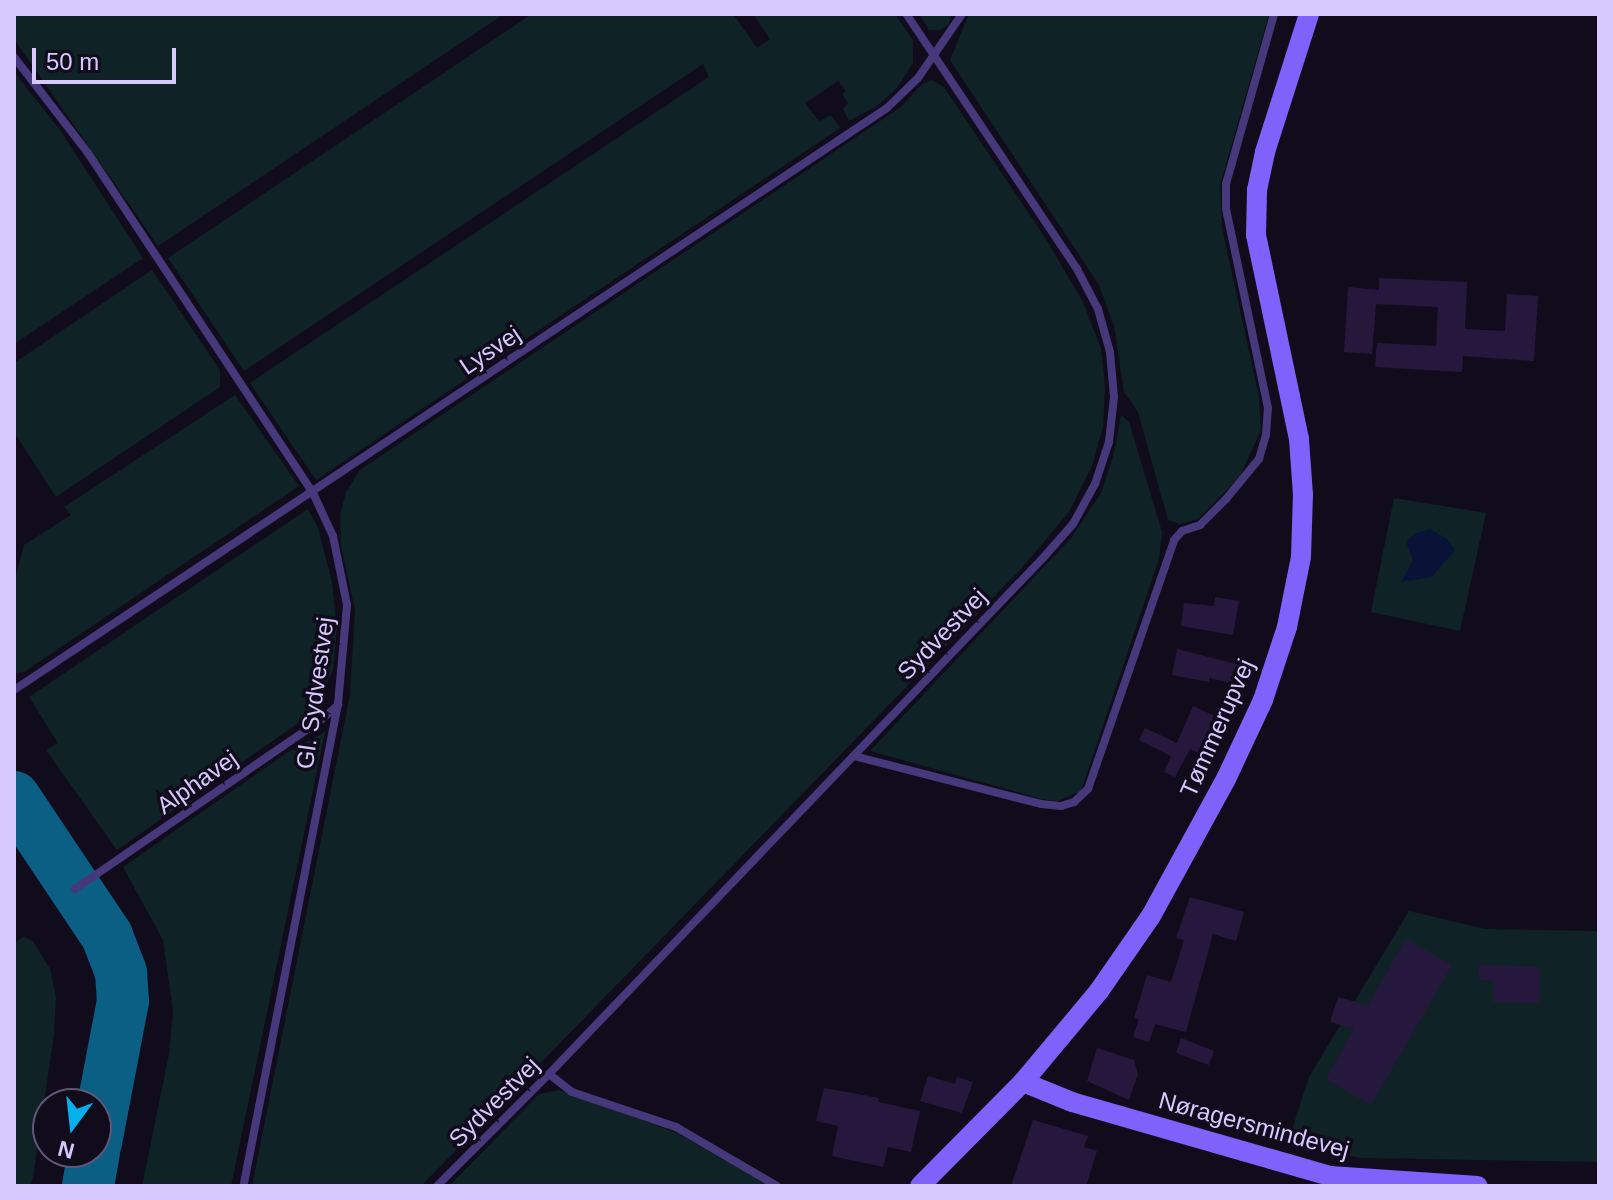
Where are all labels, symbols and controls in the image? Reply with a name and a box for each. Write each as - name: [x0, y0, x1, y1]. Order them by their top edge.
- scale bar: [36, 32, 180, 82]
- text: 50 m: [46, 48, 99, 75]
- street label: Lysvej: [454, 319, 526, 381]
- street label: Sydvestvej: [891, 582, 993, 686]
- street label: Gl. Sydvestvej: [290, 615, 340, 771]
- street label: Tømmerupvej: [1174, 655, 1260, 801]
- street label: Alphavej: [151, 744, 243, 820]
- street label: Sydvestvej: [443, 1051, 545, 1153]
- street label: Nøragersmindevej: [1156, 1086, 1352, 1164]
- north arrow: [32, 1088, 112, 1168]
- text: N: [55, 1136, 77, 1164]

